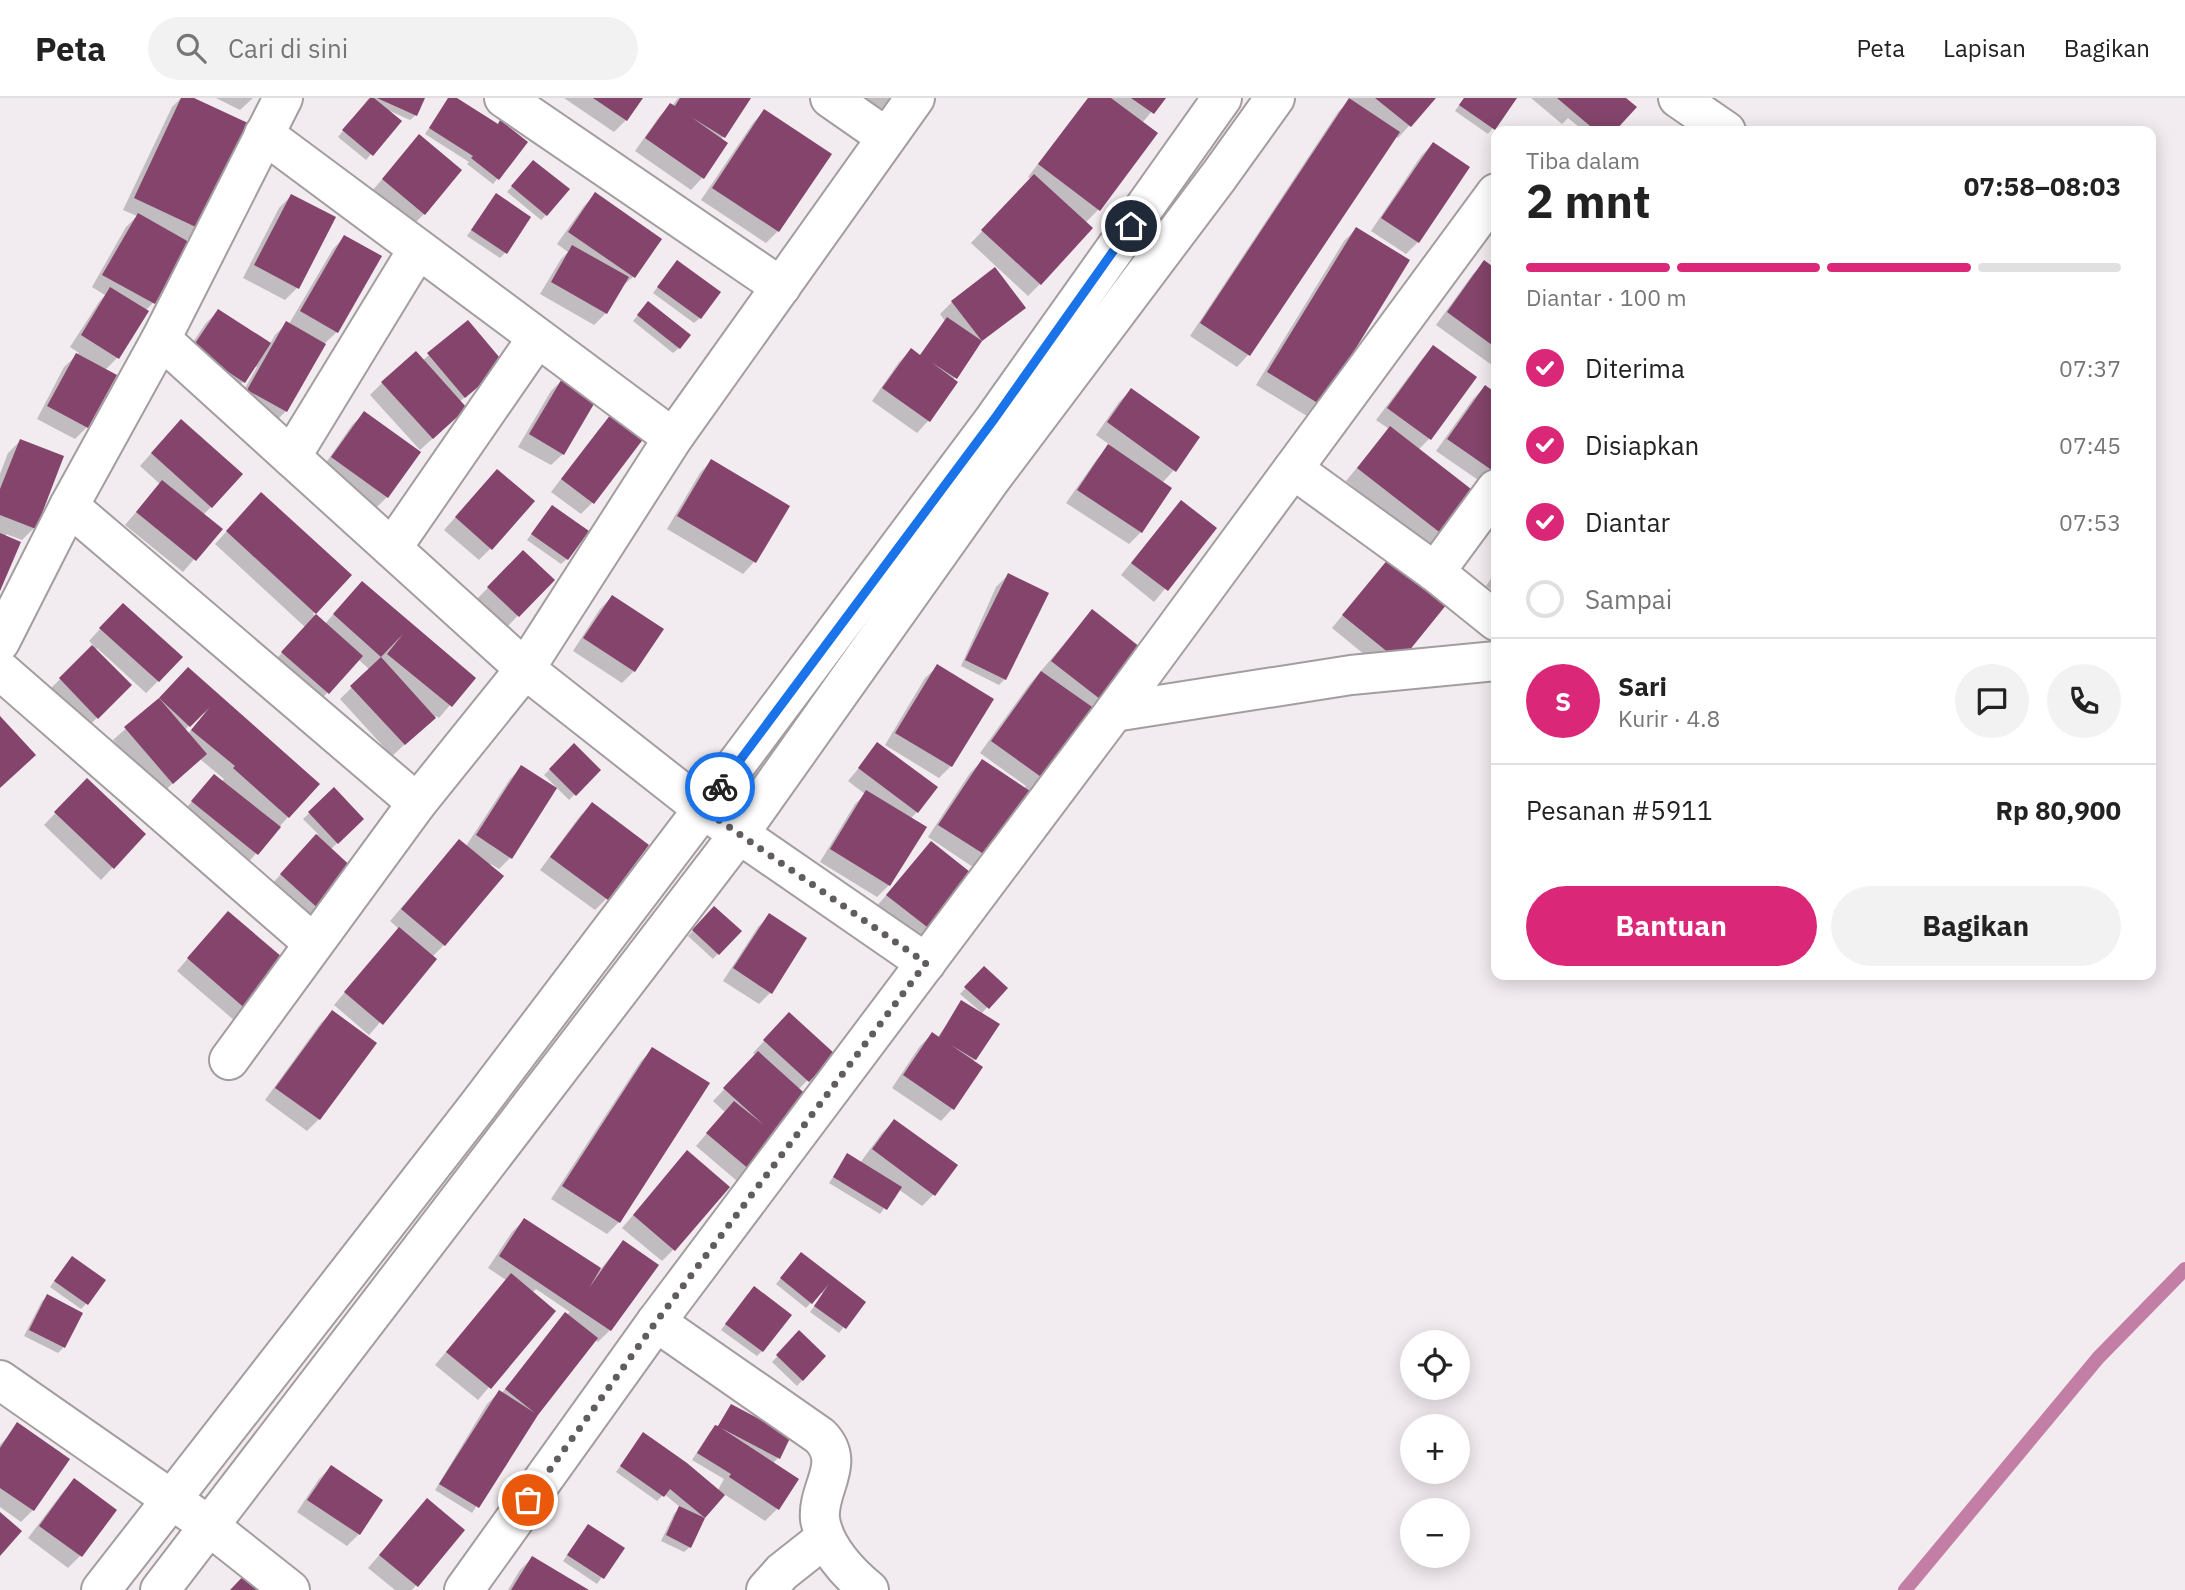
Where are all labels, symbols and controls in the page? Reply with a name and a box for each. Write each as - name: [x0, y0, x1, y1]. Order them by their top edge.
- search box: [148, 17, 638, 80]
- text: Peta: [35, 27, 106, 70]
- icon: search: [172, 29, 210, 67]
- text: Cari di sini: [228, 31, 348, 65]
- text: Peta: [1857, 32, 1905, 64]
- text: Lapisan: [1943, 32, 2026, 64]
- text: Bagikan: [2064, 32, 2150, 64]
- text: Tiba dalam: [1526, 145, 1640, 175]
- text: 07:58–08:03: [1964, 169, 2121, 203]
- text: 2 mnt: [1526, 171, 1651, 231]
- pin: [1101, 196, 1161, 256]
- icon: home: [1112, 207, 1150, 245]
- text: Diantar · 100 m: [1526, 282, 1687, 312]
- icon: check: [1526, 349, 1564, 387]
- text: Diterima: [1585, 351, 1685, 385]
- text: 07:37: [2059, 353, 2121, 383]
- icon: check: [1526, 426, 1564, 464]
- text: Disiapkan: [1585, 428, 1699, 462]
- text: 07:45: [2059, 430, 2121, 460]
- icon: check: [1526, 503, 1564, 541]
- text: Diantar: [1585, 505, 1670, 539]
- text: 07:53: [2059, 507, 2121, 537]
- text: Sampai: [1585, 582, 1672, 616]
- button: chat: [1955, 664, 2029, 738]
- button: phone: [2047, 664, 2121, 738]
- text: Sari: [1618, 669, 1667, 703]
- text: S: [1555, 684, 1571, 718]
- text: Kurir · 4.8: [1618, 703, 1720, 733]
- courier: [685, 752, 755, 822]
- icon: bike: [701, 768, 739, 806]
- text: Pesanan #5911: [1526, 793, 1713, 827]
- text: Rp 80,900: [1995, 793, 2121, 827]
- button: Bantuan: [1526, 886, 1817, 966]
- button: Bagikan: [1831, 886, 2121, 966]
- map controls: [1400, 1330, 1470, 1568]
- button: locate: [1400, 1330, 1470, 1400]
- button: +: [1400, 1414, 1470, 1484]
- pin: [498, 1470, 558, 1530]
- icon: bag: [509, 1481, 547, 1519]
- button: −: [1400, 1498, 1470, 1568]

